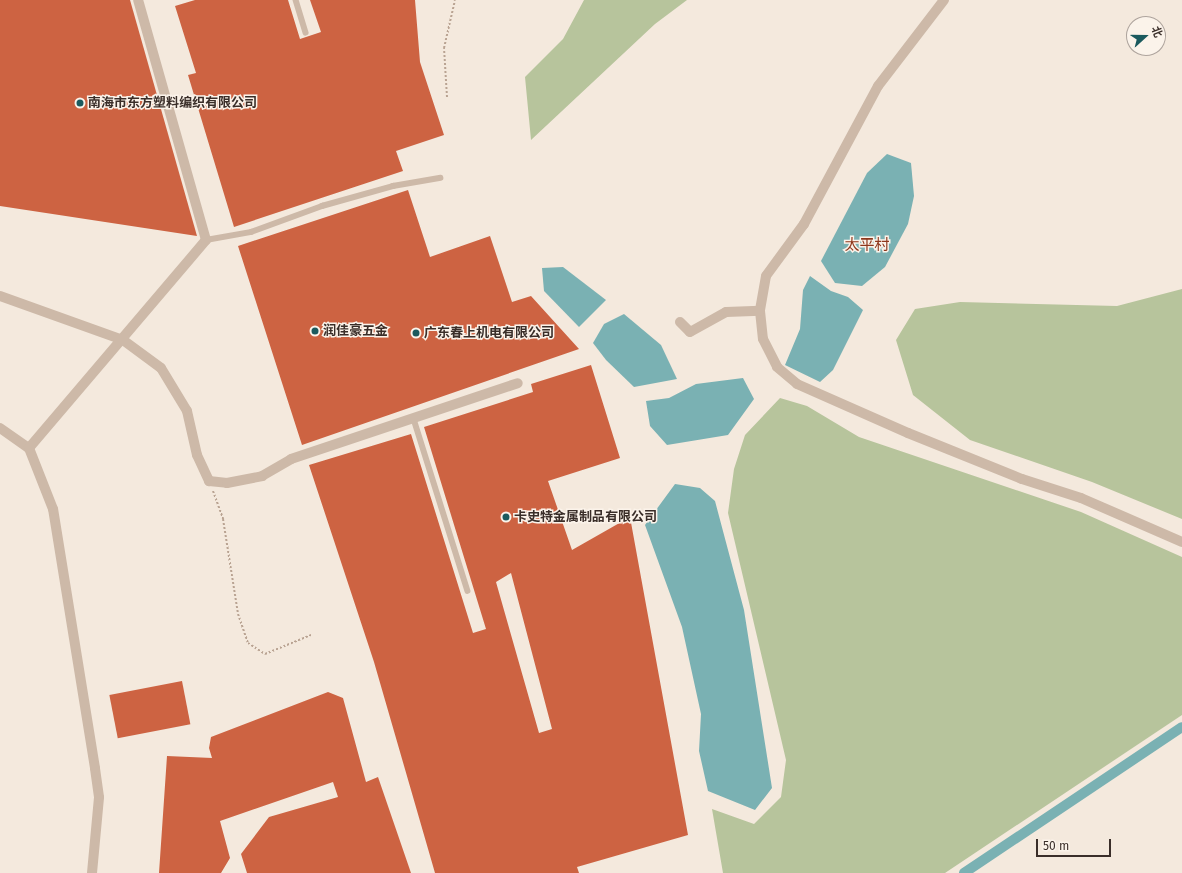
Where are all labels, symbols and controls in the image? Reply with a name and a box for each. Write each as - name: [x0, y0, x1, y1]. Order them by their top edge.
- north arrow: [1126, 16, 1166, 56]
- text: 北: [1149, 24, 1165, 39]
- place label: 南海市东方塑料编织有限公司: [88, 95, 257, 111]
- marker: 南海市东方塑料编织有限公司: [75, 98, 85, 108]
- district label: 太平村: [845, 237, 889, 255]
- place label: 润佳豪五金: [323, 323, 388, 339]
- place label: 广东春上机电有限公司: [424, 325, 554, 341]
- marker: 润佳豪五金: [310, 326, 320, 336]
- marker: 广东春上机电有限公司: [411, 328, 421, 338]
- place label: 卡史特金属制品有限公司: [514, 509, 657, 525]
- marker: 卡史特金属制品有限公司: [501, 512, 511, 522]
- scale bar: [1038, 831, 1113, 857]
- text: 50 m: [1043, 839, 1069, 853]

